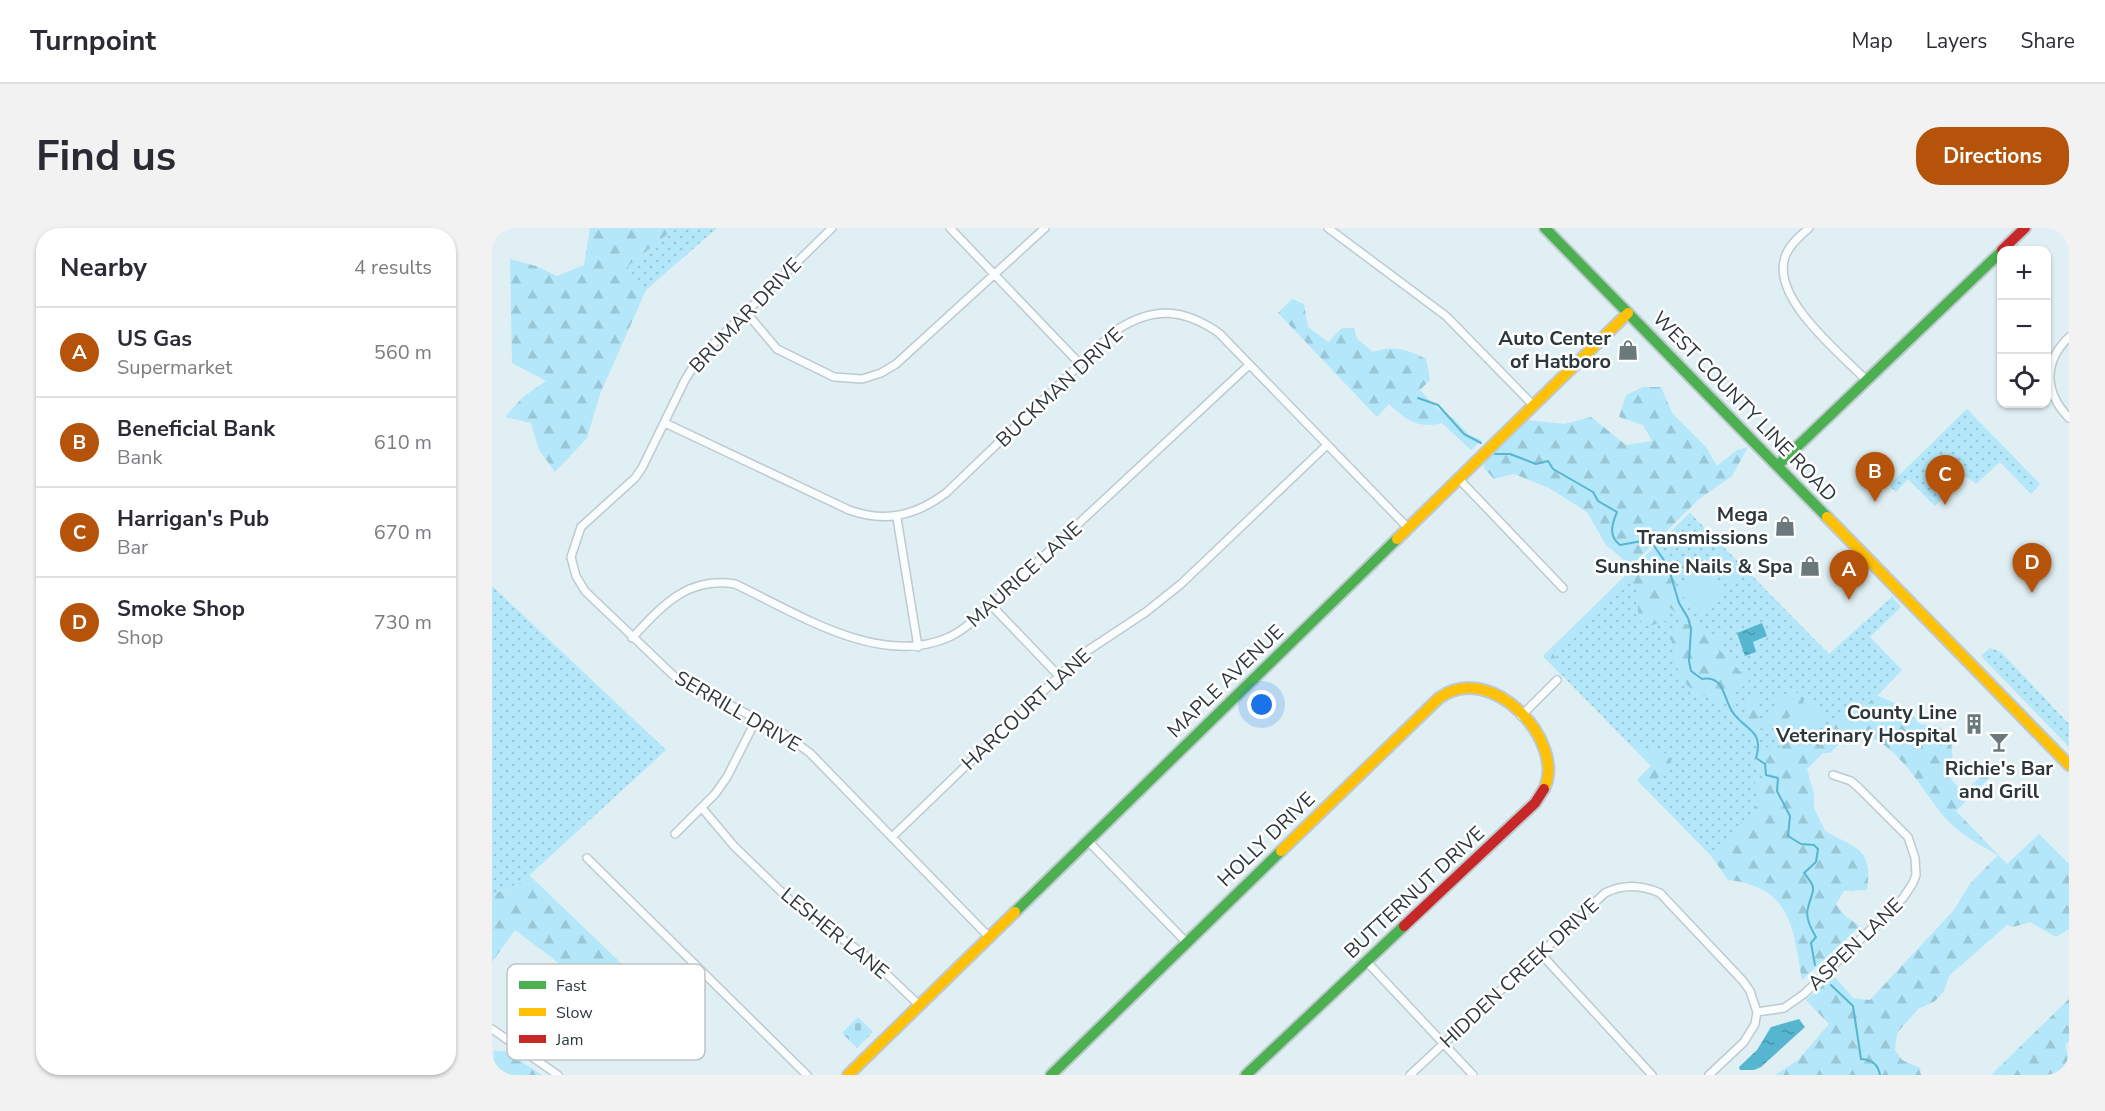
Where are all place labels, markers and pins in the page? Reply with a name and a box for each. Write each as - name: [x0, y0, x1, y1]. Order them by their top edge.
- place label: Auto Center of Hatboro: [1498, 325, 1611, 375]
- shop icon: Auto Center of Hatboro: [1616, 338, 1640, 362]
- pin: B: [1856, 452, 1894, 502]
- pin: C: [1926, 456, 1964, 505]
- place label: Mega Transmissions: [1637, 501, 1768, 551]
- shop icon: Mega Transmissions: [1773, 514, 1797, 538]
- pin: D: [2012, 544, 2052, 593]
- pin: A: [1830, 550, 1868, 600]
- place label: Sunshine Nails & Spa: [1595, 553, 1793, 580]
- shop icon: Sunshine Nails & Spa: [1798, 554, 1822, 578]
- place label: County Line Veterinary Hospital: [1775, 699, 1958, 749]
- building icon: County Line Veterinary Hospital: [1962, 712, 1986, 736]
- bar icon: Richie's Bar and Grill: [1987, 730, 2011, 754]
- place label: Richie's Bar and Grill: [1945, 755, 2053, 805]

